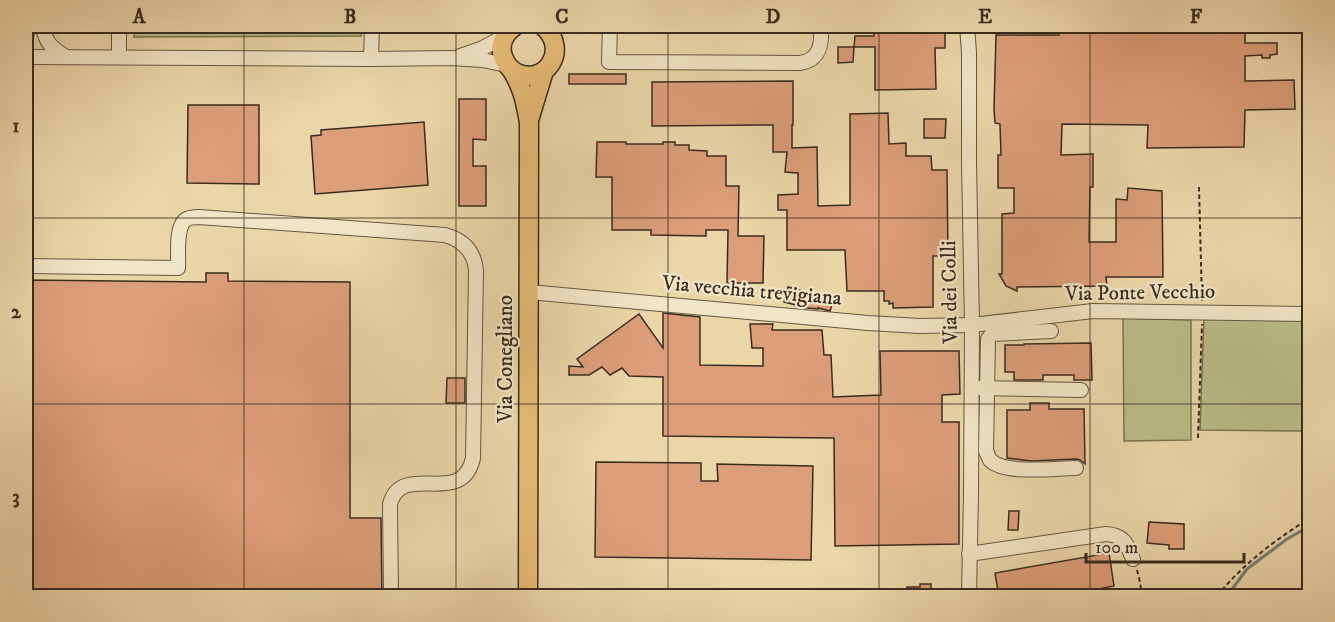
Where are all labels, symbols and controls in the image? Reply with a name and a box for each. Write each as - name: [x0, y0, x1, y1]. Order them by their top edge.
- text: A: [132, 5, 147, 30]
- text: B: [344, 5, 356, 30]
- text: C: [555, 5, 569, 30]
- text: D: [766, 5, 781, 30]
- text: E: [978, 5, 992, 30]
- text: F: [1190, 5, 1203, 30]
- text: 1: [12, 114, 20, 139]
- street label: Via dei Colli: [936, 240, 964, 345]
- street label: Via vecchia trevigiana: [660, 270, 843, 312]
- street label: Via Ponte Vecchio: [1064, 279, 1215, 307]
- street label: Via Conegliano: [493, 295, 519, 424]
- text: 2: [11, 300, 22, 325]
- text: 3: [12, 485, 20, 510]
- scale bar: [1086, 526, 1244, 564]
- text: 100 m: [1095, 537, 1138, 559]

